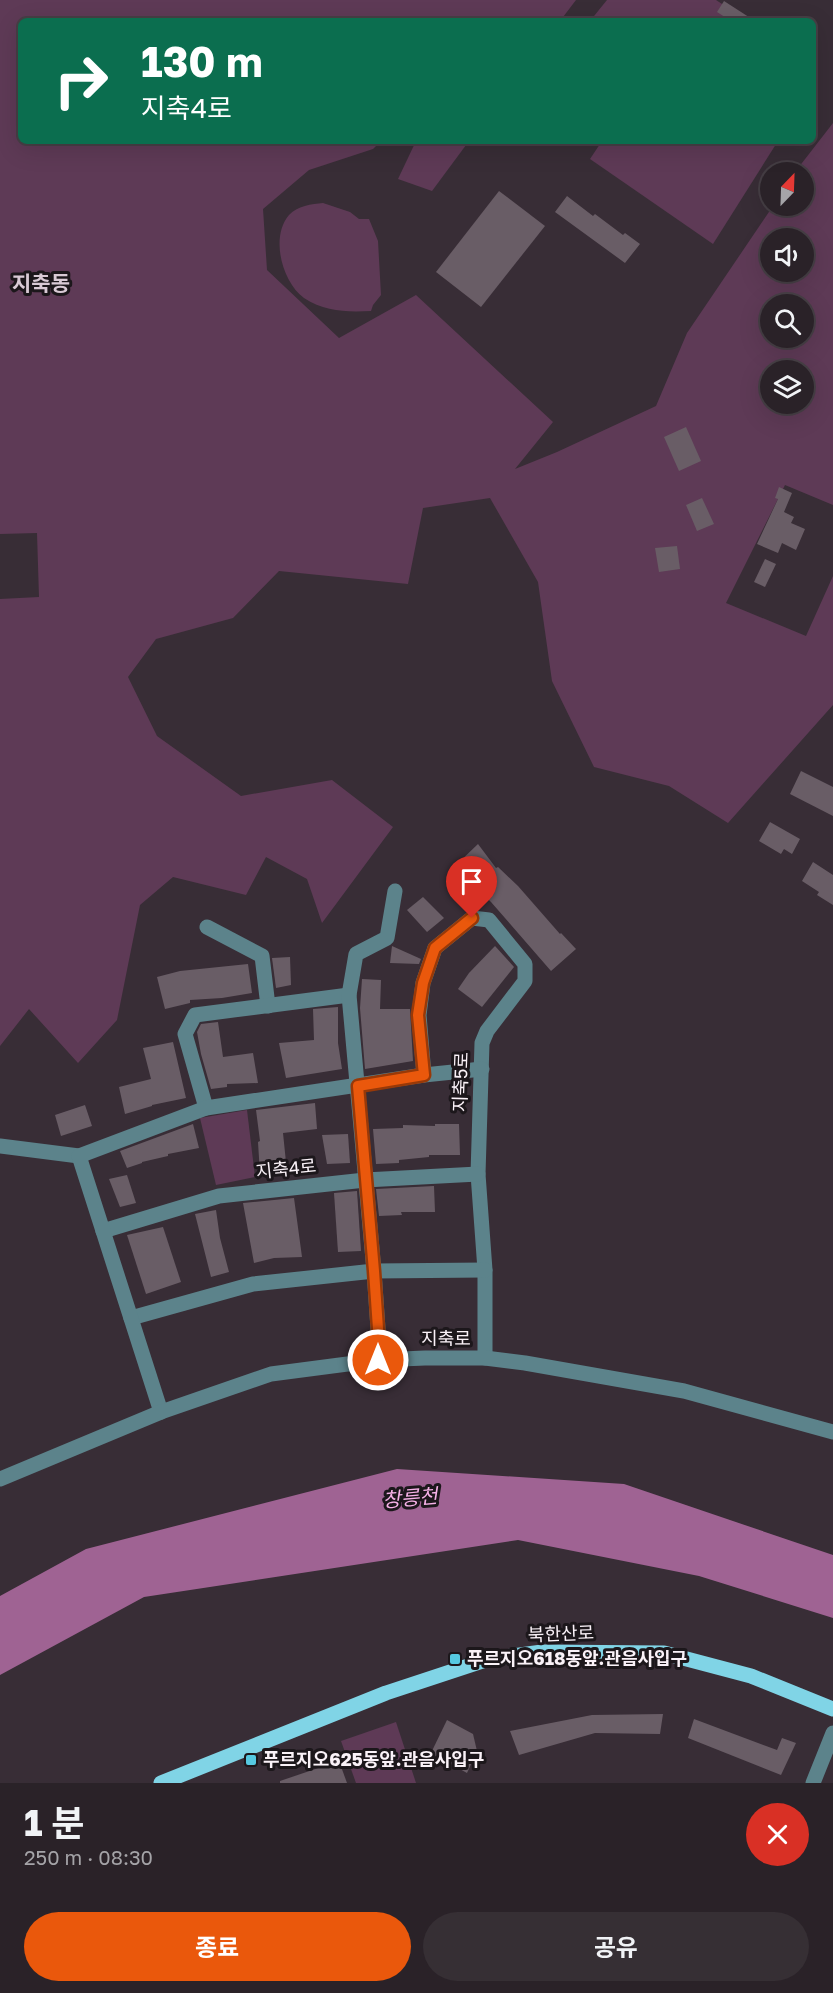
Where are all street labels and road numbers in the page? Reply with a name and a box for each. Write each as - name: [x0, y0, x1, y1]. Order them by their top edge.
- street label: 지축5로: [448, 1052, 472, 1112]
- street label: 지축4로: [255, 1154, 317, 1182]
- street label: 지축로: [421, 1327, 471, 1349]
- street label: 북한산로: [527, 1621, 594, 1645]

